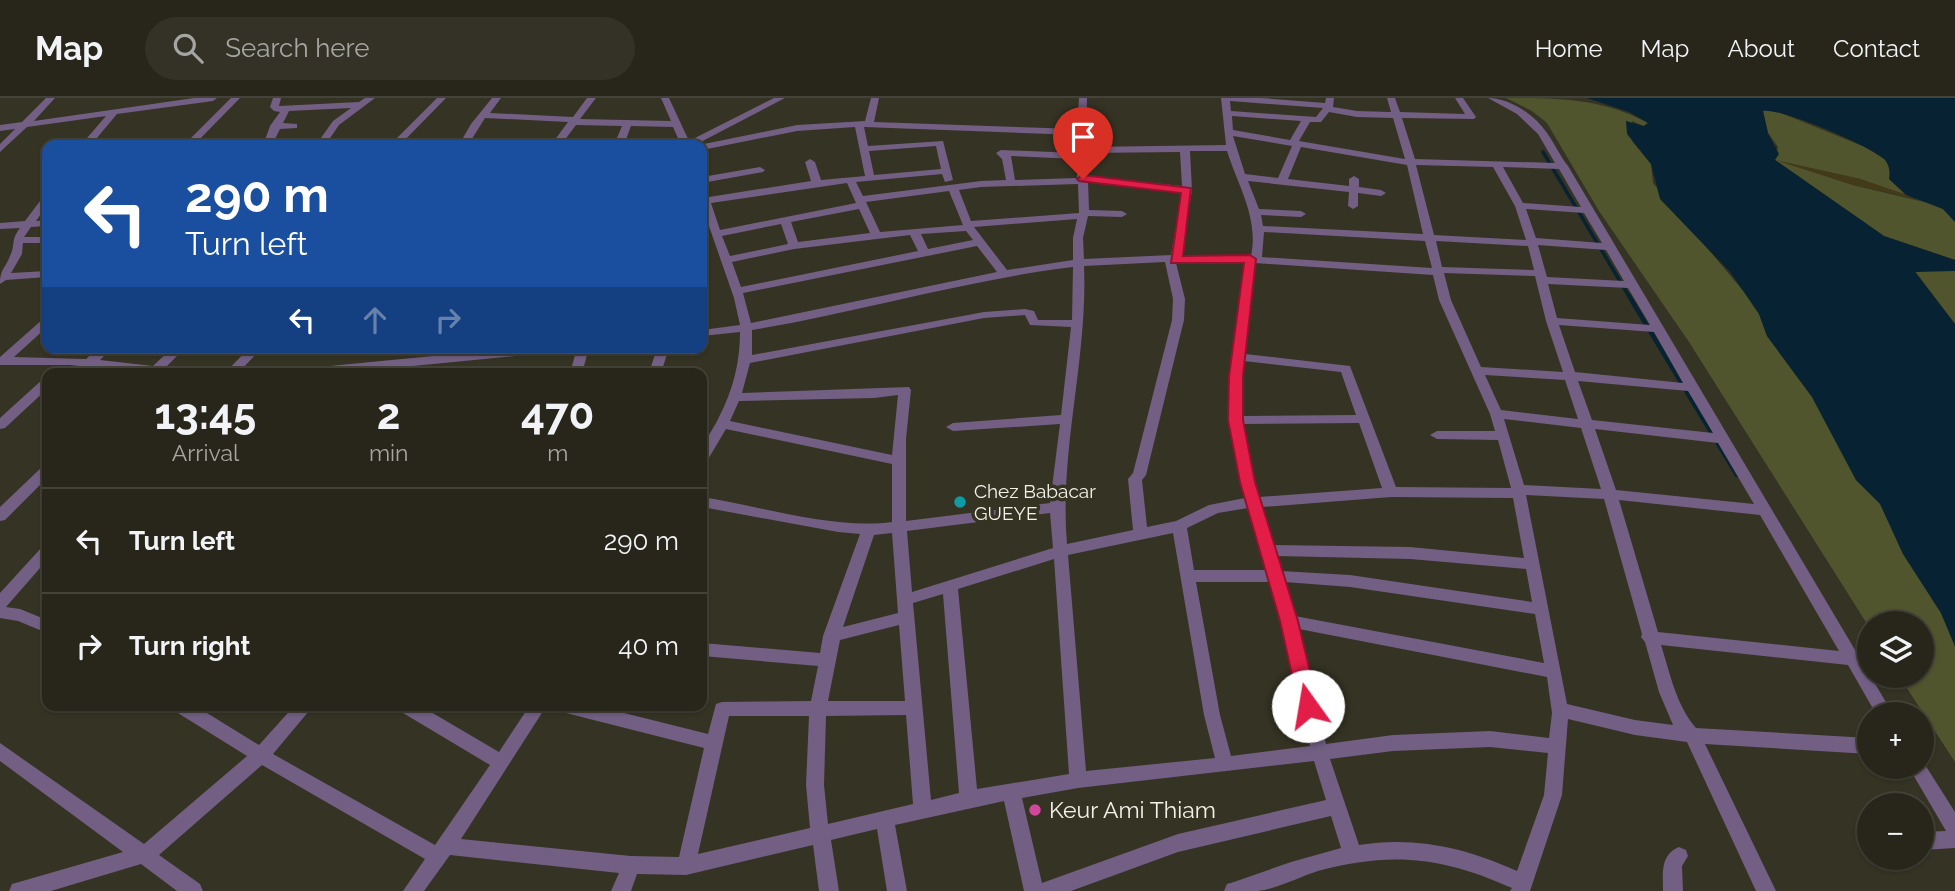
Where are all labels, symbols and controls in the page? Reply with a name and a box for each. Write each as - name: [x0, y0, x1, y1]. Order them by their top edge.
- search box: [145, 17, 635, 80]
- text: Map: [35, 29, 103, 68]
- icon: search: [169, 29, 207, 67]
- text: Search here: [225, 33, 370, 63]
- text: Home: [1535, 34, 1603, 63]
- text: Map: [1641, 34, 1689, 63]
- text: About: [1727, 34, 1795, 63]
- text: Contact: [1833, 34, 1920, 63]
- pin: [1053, 107, 1113, 179]
- icon: arrive: [1064, 118, 1102, 156]
- text: 290 m: [185, 166, 329, 223]
- icon: left: [70, 168, 161, 259]
- text: Turn left: [185, 225, 307, 262]
- icon: left: [283, 301, 321, 339]
- icon: ahead: [356, 301, 394, 339]
- icon: right: [429, 301, 467, 339]
- text: 13:45: [155, 390, 256, 439]
- text: 2: [377, 390, 401, 439]
- text: 470: [521, 390, 594, 439]
- text: Arrival: [172, 439, 239, 466]
- text: min: [369, 439, 409, 466]
- text: m: [547, 439, 568, 466]
- place label: Chez Babacar GUEYE: [974, 480, 1096, 524]
- marker: Chez Babacar GUEYE: [952, 494, 968, 510]
- icon: left: [70, 522, 108, 560]
- text: Turn left: [129, 526, 235, 556]
- text: 290 m: [604, 526, 679, 556]
- map controls: [1857, 611, 1934, 870]
- button: layers: [1857, 611, 1934, 688]
- icon: right: [70, 627, 108, 665]
- text: Turn right: [129, 631, 250, 661]
- text: 40 m: [618, 631, 679, 661]
- position arrow: [1271, 669, 1345, 743]
- button: +: [1857, 702, 1934, 779]
- button: −: [1857, 793, 1934, 870]
- place label: Keur Ami Thiam: [1049, 796, 1216, 823]
- marker: Keur Ami Thiam: [1027, 802, 1043, 818]

